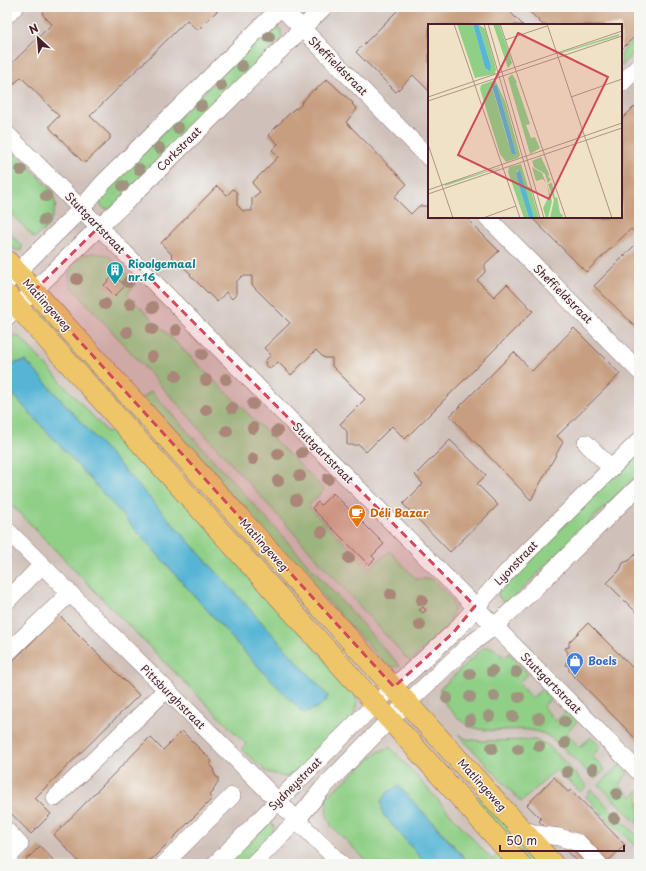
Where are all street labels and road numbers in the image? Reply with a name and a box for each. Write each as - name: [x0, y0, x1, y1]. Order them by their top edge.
- street label: Sheffieldstraat: [305, 32, 372, 100]
- street label: Corkstraat: [152, 122, 205, 175]
- street label: Stuttgartstraat: [61, 188, 130, 258]
- street label: Sheffieldstraat: [530, 260, 597, 328]
- street label: Matlingeweg: [19, 274, 76, 335]
- street label: Stuttgartstraat: [289, 418, 358, 488]
- street label: Matlingeweg: [236, 514, 293, 575]
- street label: Lyonstraat: [490, 536, 542, 589]
- street label: Stuttgartstraat: [517, 648, 586, 718]
- street label: Pittsburghstraat: [137, 660, 210, 733]
- street label: Sydneystraat: [264, 753, 326, 814]
- street label: Matlingeweg: [454, 754, 511, 815]

